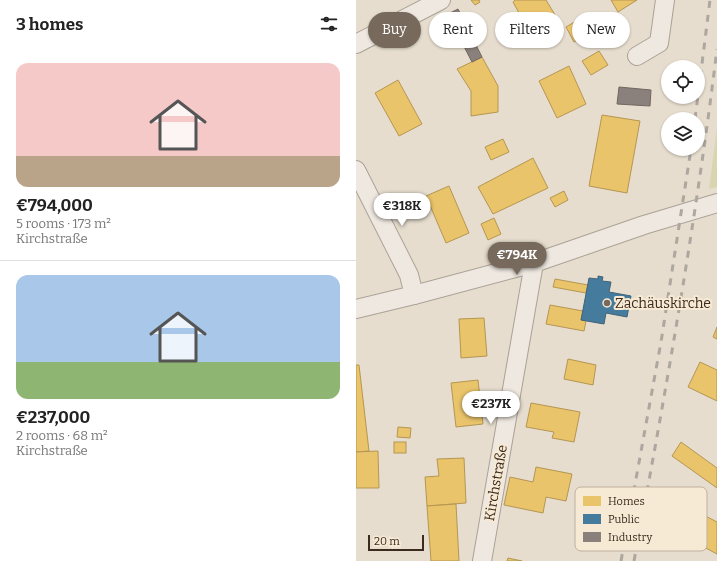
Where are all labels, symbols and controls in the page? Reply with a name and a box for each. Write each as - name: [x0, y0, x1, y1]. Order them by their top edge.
- chip: Buy: [368, 12, 421, 48]
- chip: Rent: [429, 12, 487, 48]
- chip: Filters: [495, 12, 564, 48]
- chip: New: [572, 12, 630, 48]
- icon: filters: [318, 13, 340, 35]
- text: 3 homes: [16, 14, 83, 35]
- map controls: [661, 60, 705, 156]
- button: locate: [661, 60, 705, 104]
- icon: home: [142, 89, 214, 161]
- button: layers: [661, 112, 705, 156]
- pin: €318K: [374, 193, 430, 227]
- text: €794,000: [16, 195, 93, 216]
- text: €318K: [383, 198, 421, 213]
- text: 5 rooms · 173 m²: [16, 216, 111, 231]
- text: Kirchstraße: [16, 231, 88, 246]
- pin: €794K: [489, 242, 545, 276]
- text: €794K: [497, 247, 537, 262]
- place label: Zachäuskirche: [615, 295, 711, 312]
- marker: Zachäuskirche: [602, 298, 612, 308]
- icon: home: [142, 301, 214, 373]
- pin: €237K: [463, 391, 519, 425]
- text: €237K: [471, 396, 511, 411]
- text: €237,000: [16, 407, 90, 428]
- text: 2 rooms · 68 m²: [16, 428, 108, 443]
- text: Kirchstraße: [16, 443, 88, 458]
- street label: Kirchstraße: [481, 444, 511, 522]
- legend: [575, 487, 707, 551]
- text: Homes: [608, 495, 645, 508]
- text: Public: [608, 513, 640, 526]
- text: Industry: [608, 531, 652, 544]
- scale bar: [368, 533, 424, 552]
- text: 20 m: [374, 535, 400, 548]

